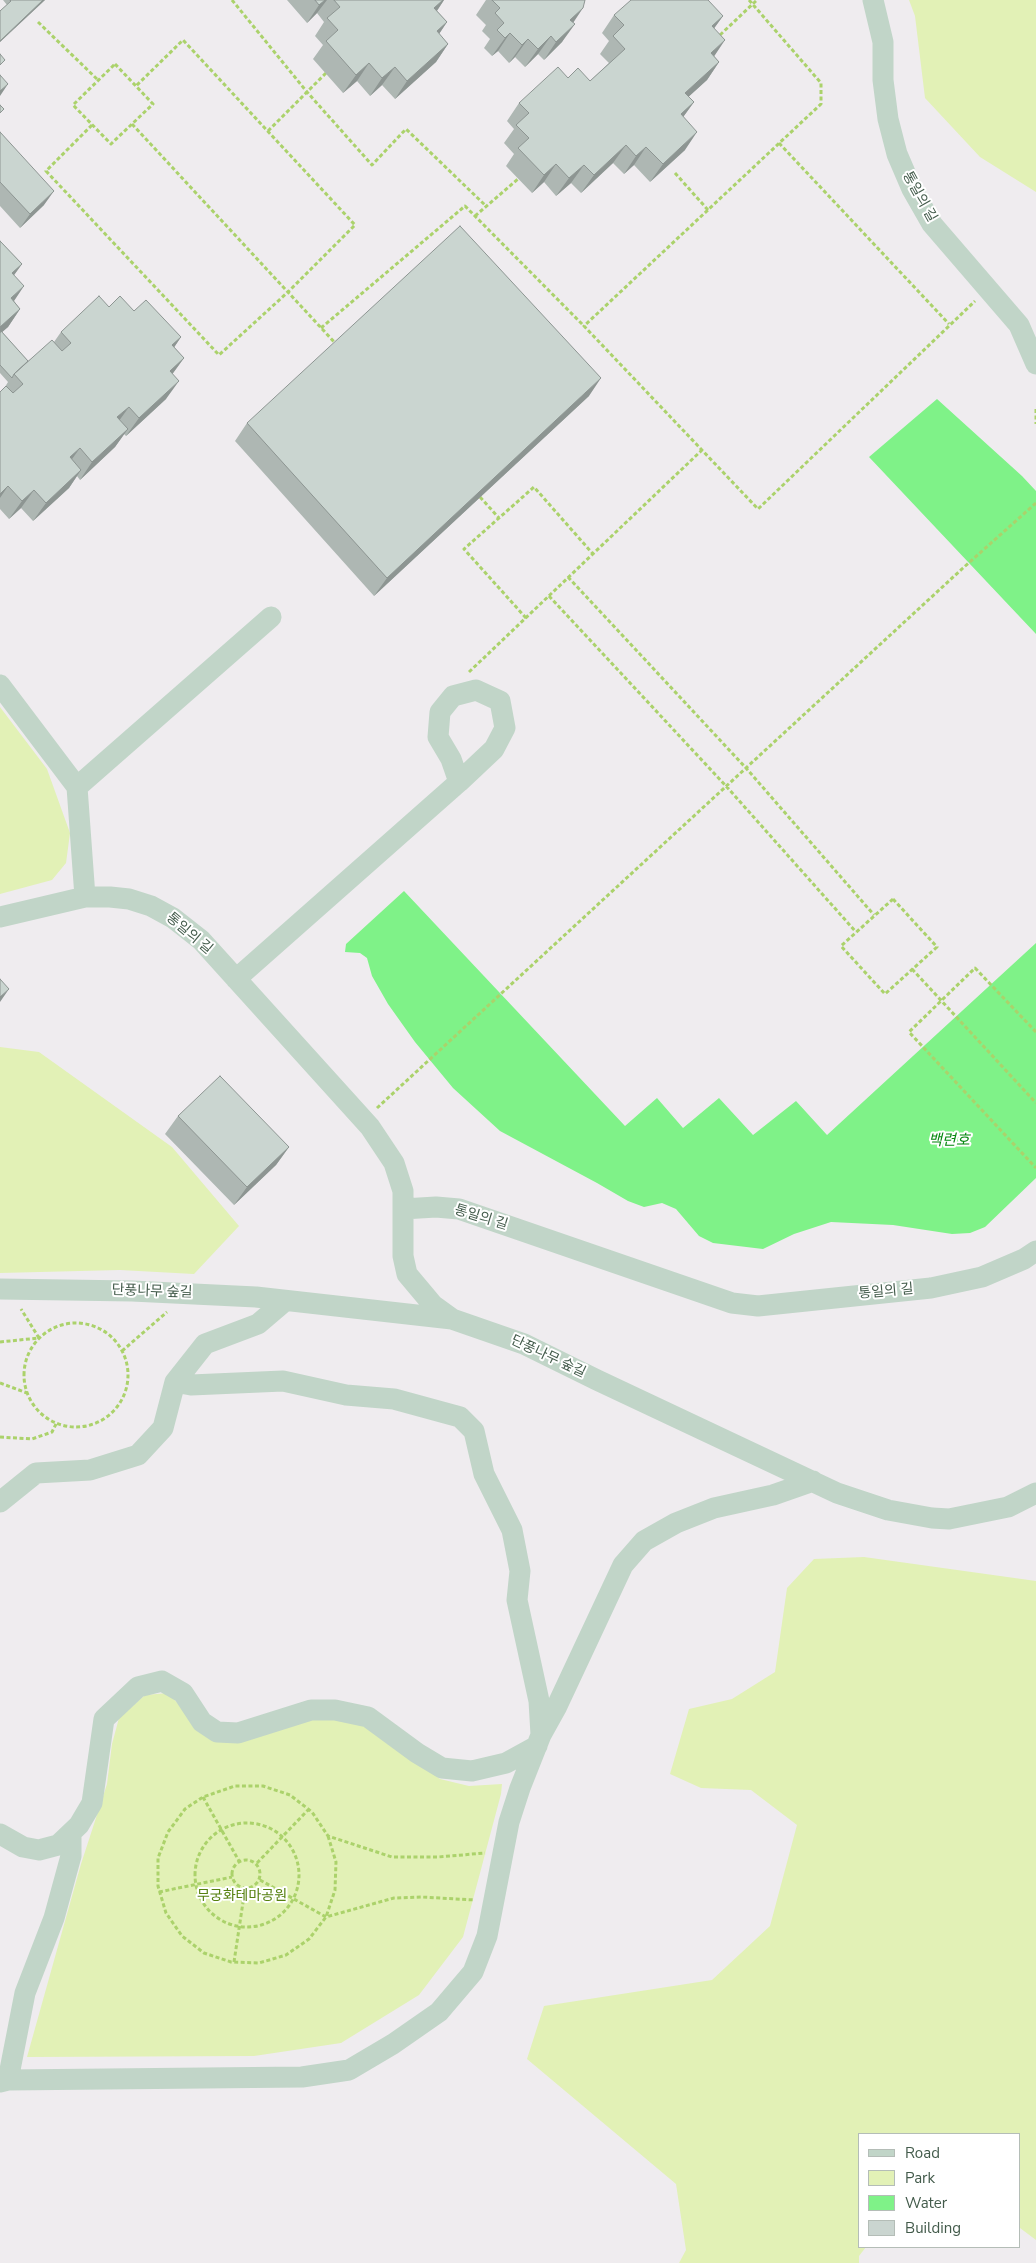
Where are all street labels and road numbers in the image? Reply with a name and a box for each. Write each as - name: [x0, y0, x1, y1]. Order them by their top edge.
- street label: 통일의 길: [898, 169, 940, 225]
- street label: 통일의 길: [162, 910, 216, 958]
- street label: 통일의 길: [452, 1202, 510, 1234]
- street label: 통일의 길: [858, 1281, 914, 1303]
- street label: 단풍나무 숲길: [111, 1282, 193, 1302]
- street label: 단풍나무 숲길: [508, 1332, 588, 1382]

